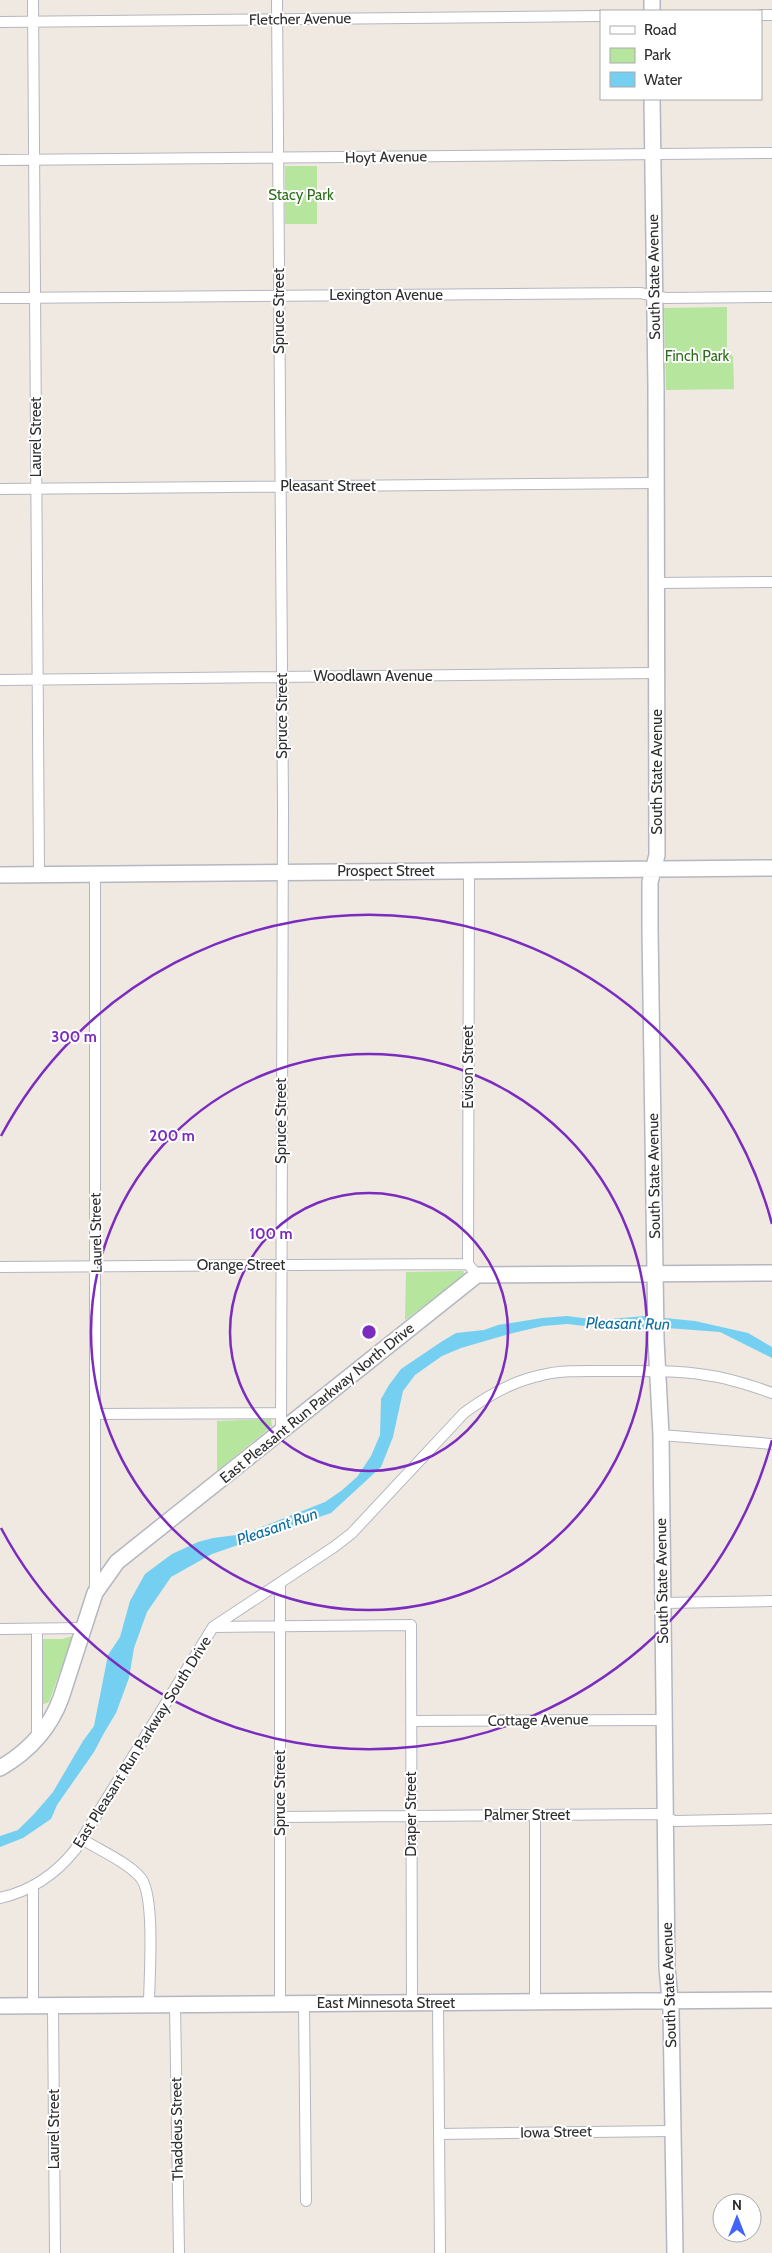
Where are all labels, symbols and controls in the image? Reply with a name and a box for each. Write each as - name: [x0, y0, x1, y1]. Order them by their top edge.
- street label: Fletcher Avenue: [249, 9, 352, 29]
- legend: [600, 10, 762, 100]
- text: Road: [644, 21, 677, 39]
- text: Park: [644, 46, 671, 64]
- text: Water: [644, 71, 682, 89]
- street label: Hoyt Avenue: [345, 147, 427, 167]
- park label: Stacy Park: [268, 186, 334, 204]
- street label: South State Avenue: [644, 214, 664, 340]
- street label: Spruce Street: [270, 268, 288, 354]
- street label: Lexington Avenue: [329, 286, 443, 304]
- park label: Finch Park: [665, 347, 730, 365]
- street label: Laurel Street: [27, 397, 45, 477]
- street label: Pleasant Street: [280, 477, 376, 495]
- street label: Woodlawn Avenue: [313, 667, 433, 685]
- street label: Spruce Street: [273, 673, 291, 759]
- street label: South State Avenue: [648, 709, 666, 835]
- street label: Prospect Street: [337, 862, 435, 880]
- street label: Evison Street: [459, 1025, 477, 1109]
- text: 300 m: [51, 1028, 97, 1046]
- street label: Spruce Street: [272, 1078, 290, 1164]
- street label: South State Avenue: [644, 1113, 664, 1239]
- text: 200 m: [149, 1127, 195, 1145]
- street label: Laurel Street: [86, 1193, 106, 1273]
- text: 100 m: [249, 1225, 293, 1243]
- street label: Orange Street: [197, 1256, 285, 1274]
- water label: Pleasant Run: [586, 1313, 670, 1334]
- street label: East Pleasant Run Parkway North Drive: [216, 1319, 418, 1487]
- centre of rings: [360, 1323, 378, 1341]
- water label: Pleasant Run: [234, 1504, 320, 1549]
- street label: South State Avenue: [652, 1518, 672, 1644]
- street label: East Pleasant Run Parkway South Drive: [69, 1632, 215, 1851]
- street label: Cottage Avenue: [488, 1710, 589, 1730]
- street label: Spruce Street: [271, 1750, 289, 1836]
- street label: Draper Street: [402, 1771, 420, 1857]
- street label: Palmer Street: [484, 1806, 570, 1824]
- street label: South State Avenue: [658, 1922, 680, 2048]
- street label: East Minnesota Street: [317, 1994, 455, 2012]
- street label: Thaddeus Street: [167, 2077, 187, 2181]
- street label: Laurel Street: [45, 2089, 63, 2169]
- street label: Iowa Street: [520, 2122, 592, 2142]
- north arrow: [712, 2193, 762, 2243]
- text: N: [732, 2196, 742, 2214]

